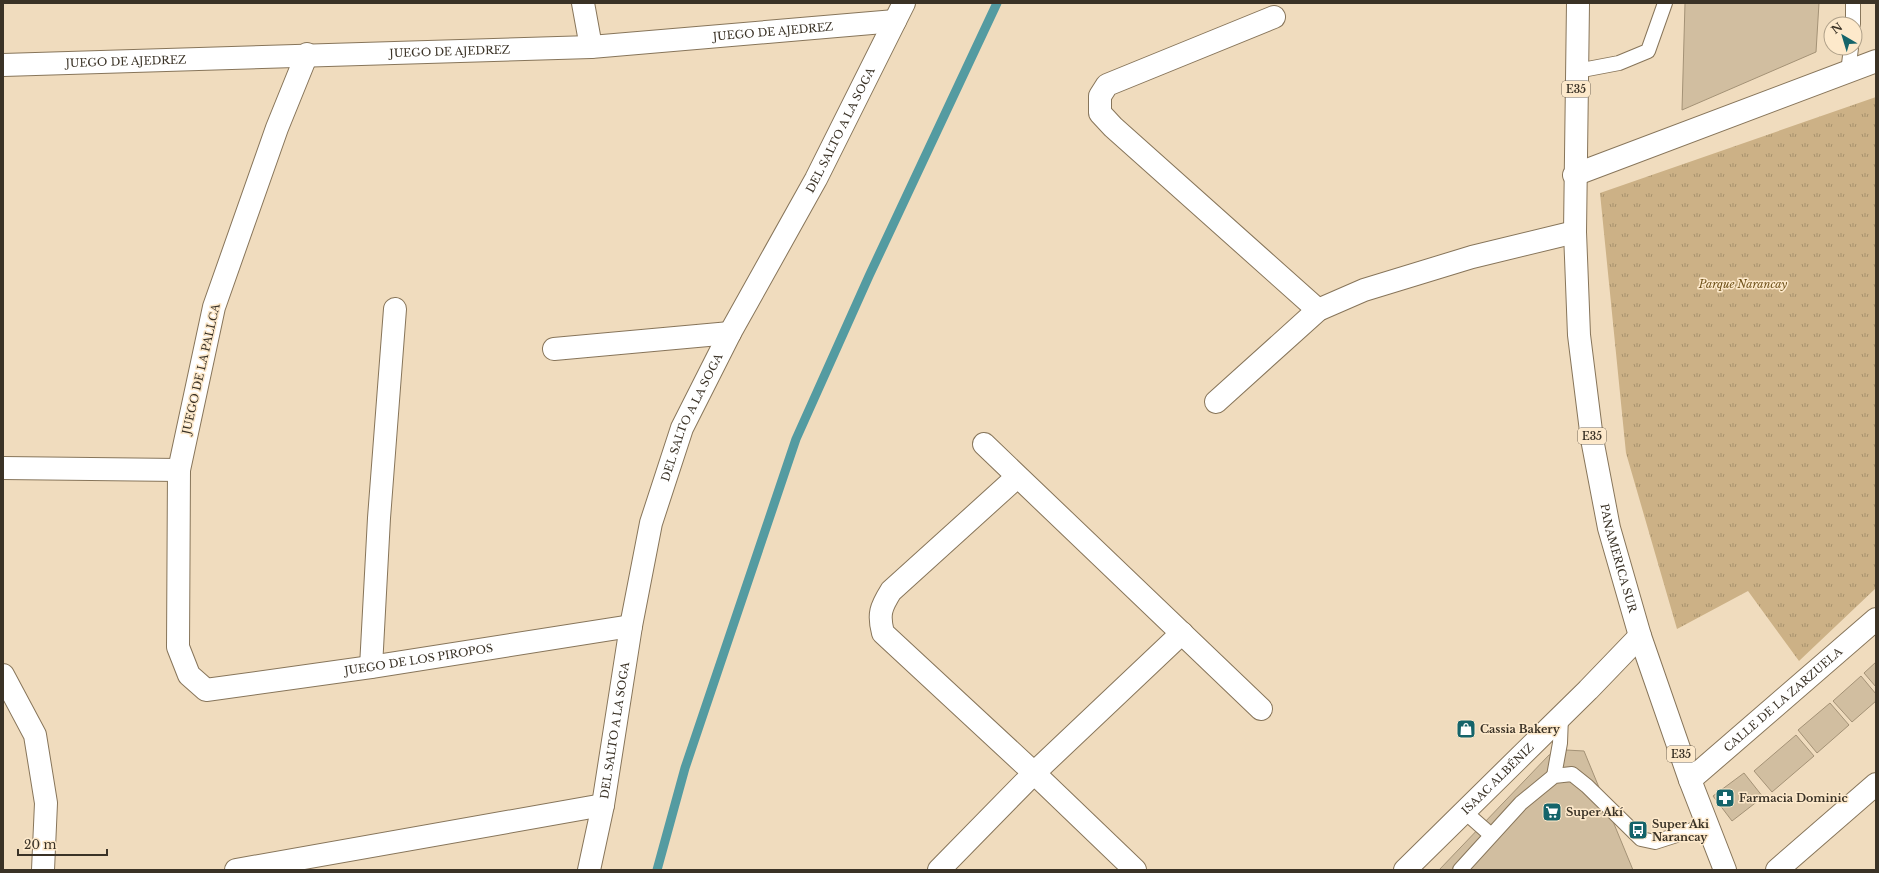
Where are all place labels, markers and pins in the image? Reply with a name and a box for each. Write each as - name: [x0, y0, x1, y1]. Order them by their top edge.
- shop icon: Cassia Bakery: [1455, 718, 1477, 740]
- place label: Cassia Bakery: [1480, 722, 1561, 736]
- pharmacy icon: Farmacia Dominic: [1714, 787, 1736, 809]
- place label: Farmacia Dominic: [1739, 791, 1848, 805]
- supermarket icon: Super Akí: [1541, 801, 1563, 823]
- place label: Super Akí: [1566, 805, 1623, 819]
- place label: Super Aki Narancay: [1652, 817, 1709, 844]
- bus stop icon: Super Aki Narancay: [1627, 819, 1649, 841]

